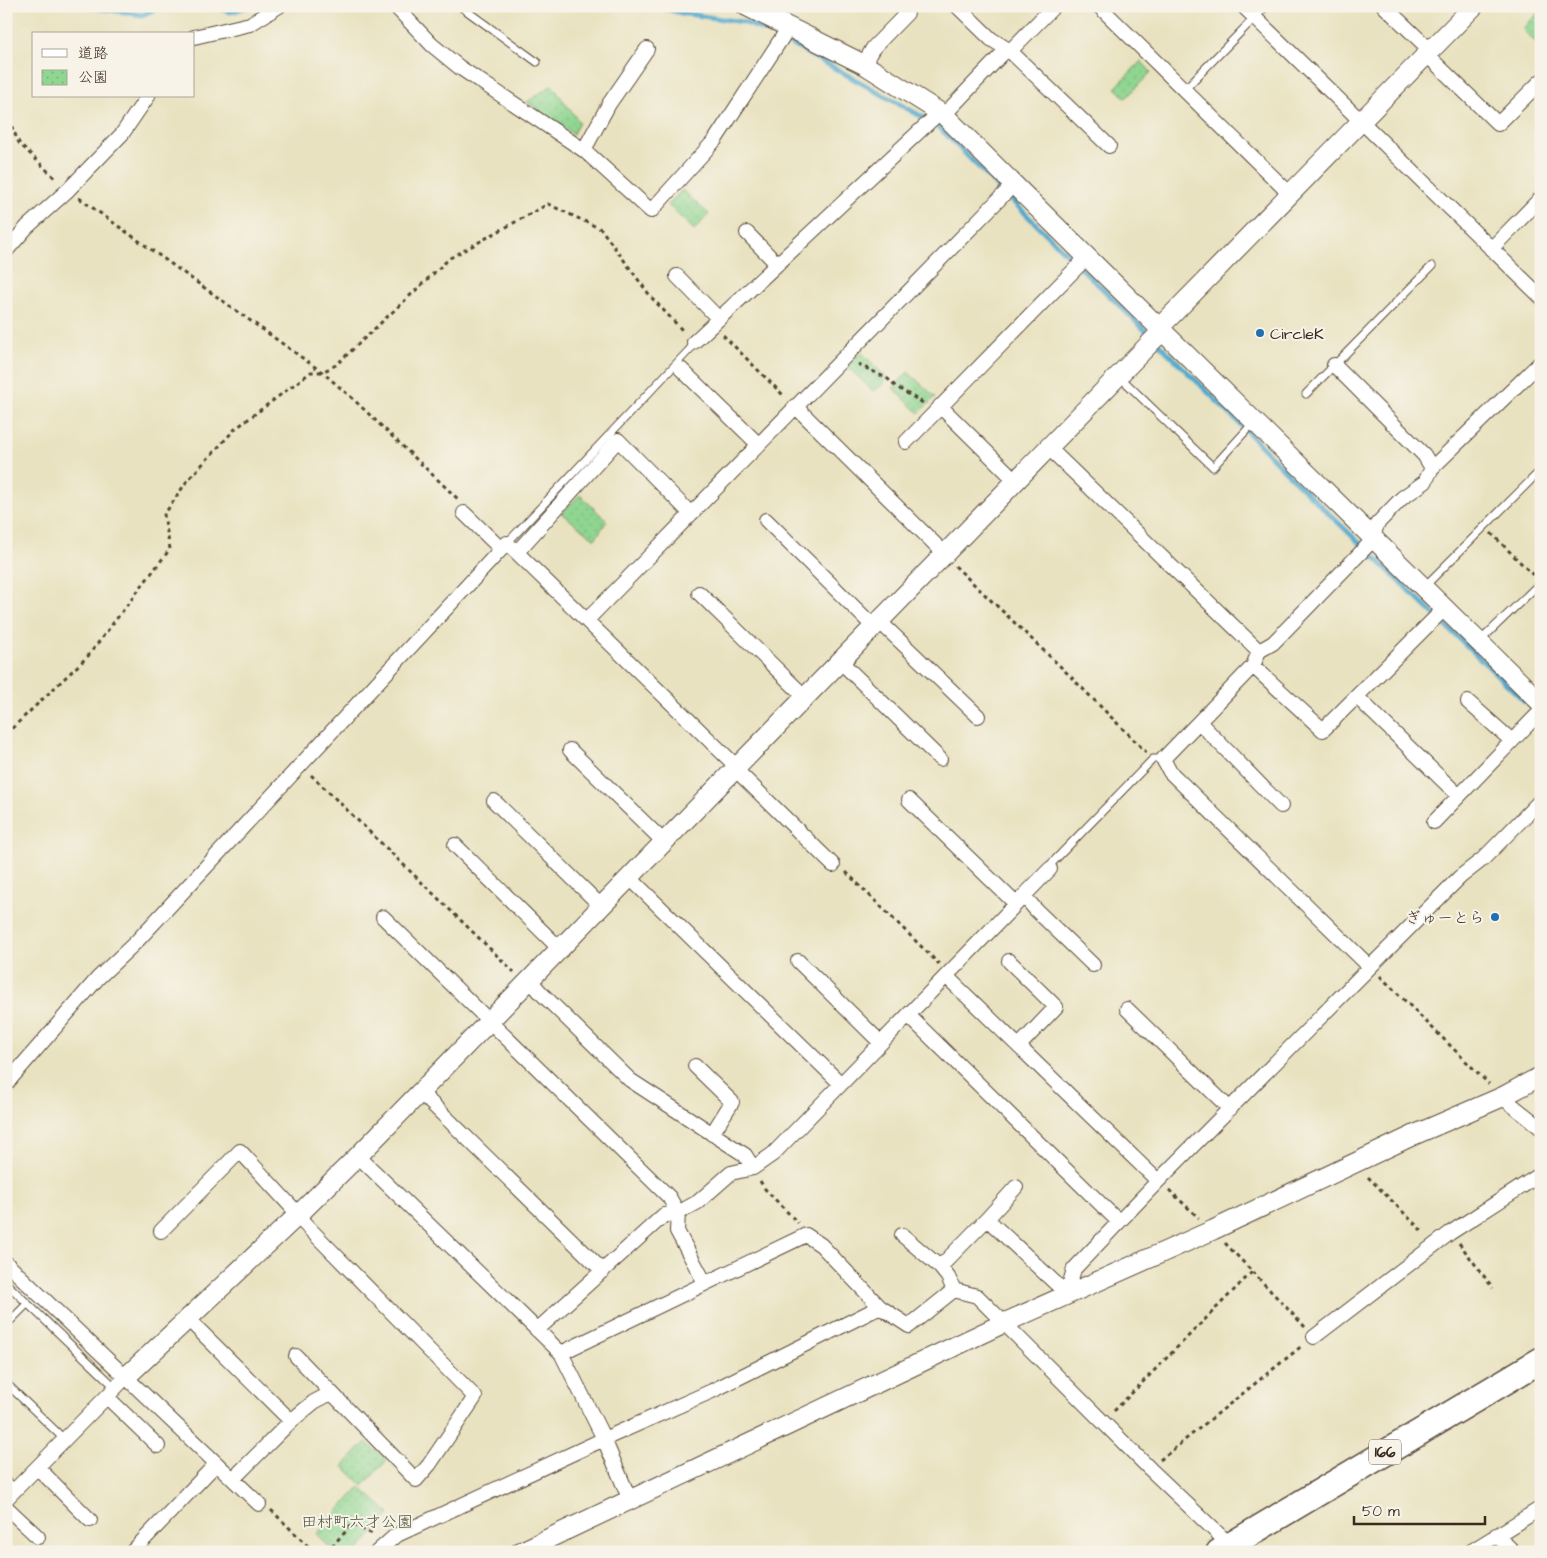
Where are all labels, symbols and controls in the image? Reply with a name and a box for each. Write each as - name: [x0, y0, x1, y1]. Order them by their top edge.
- legend: [32, 32, 195, 98]
- text: 道路: [78, 43, 108, 64]
- text: 公園: [78, 67, 108, 88]
- place label: CircleK: [1270, 323, 1324, 345]
- marker: CircleK: [1254, 327, 1266, 339]
- place label: ぎゅーとら: [1405, 907, 1485, 929]
- marker: ぎゅーとら: [1489, 911, 1501, 923]
- road number: 166: [1369, 1440, 1401, 1464]
- scale bar: [1354, 1493, 1486, 1525]
- text: 50 m: [1362, 1501, 1400, 1522]
- park label: 田村町六才公園: [301, 1511, 413, 1533]

